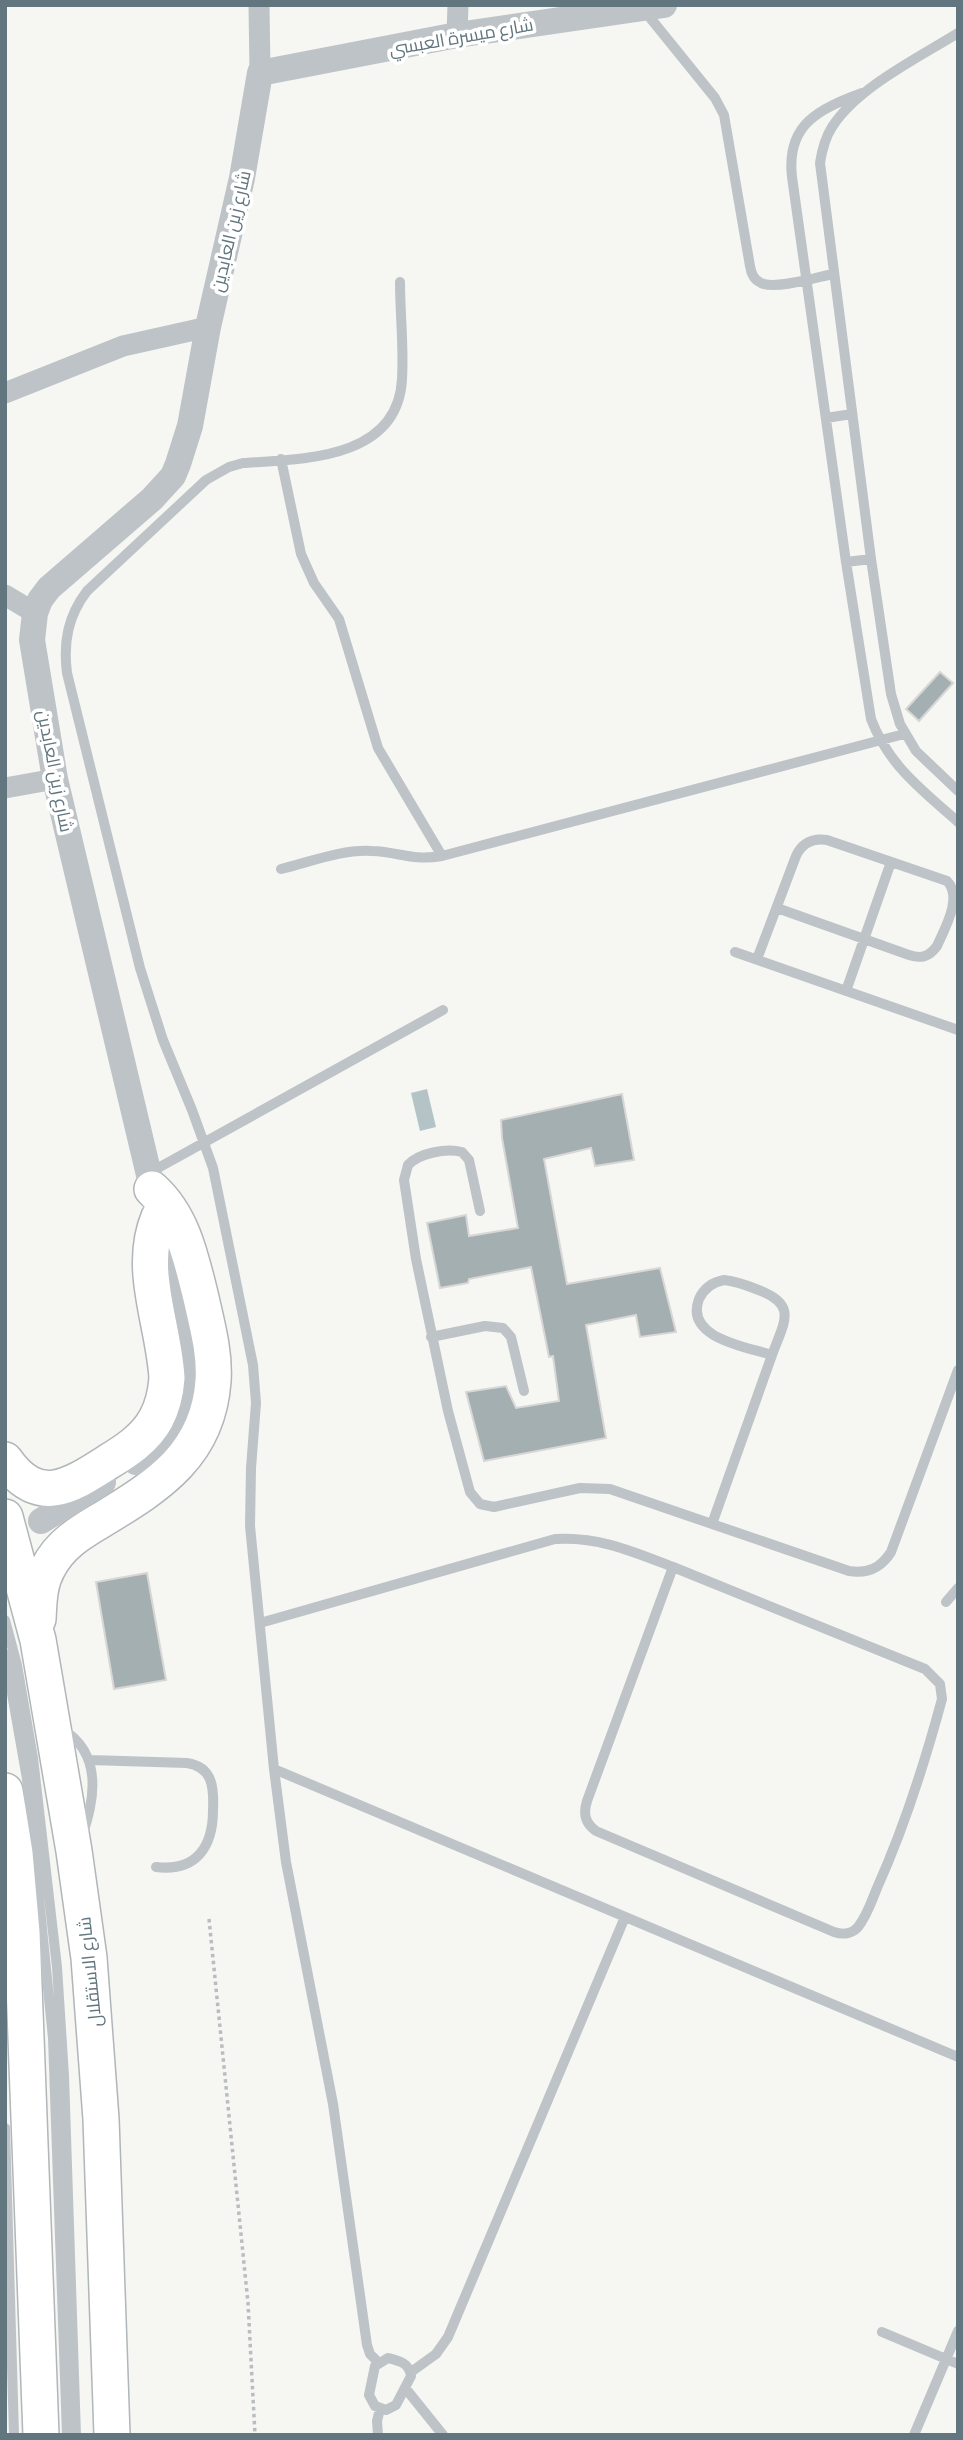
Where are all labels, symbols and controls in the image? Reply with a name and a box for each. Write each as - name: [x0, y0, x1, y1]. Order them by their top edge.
- street label: شارع ميسرة العبسي: [387, 11, 535, 62]
- street label: شارع زين العابدين: [204, 168, 257, 294]
- street label: شارع زين العابدين: [31, 708, 80, 834]
- street label: شارع الاستقلال: [71, 1916, 108, 2028]

